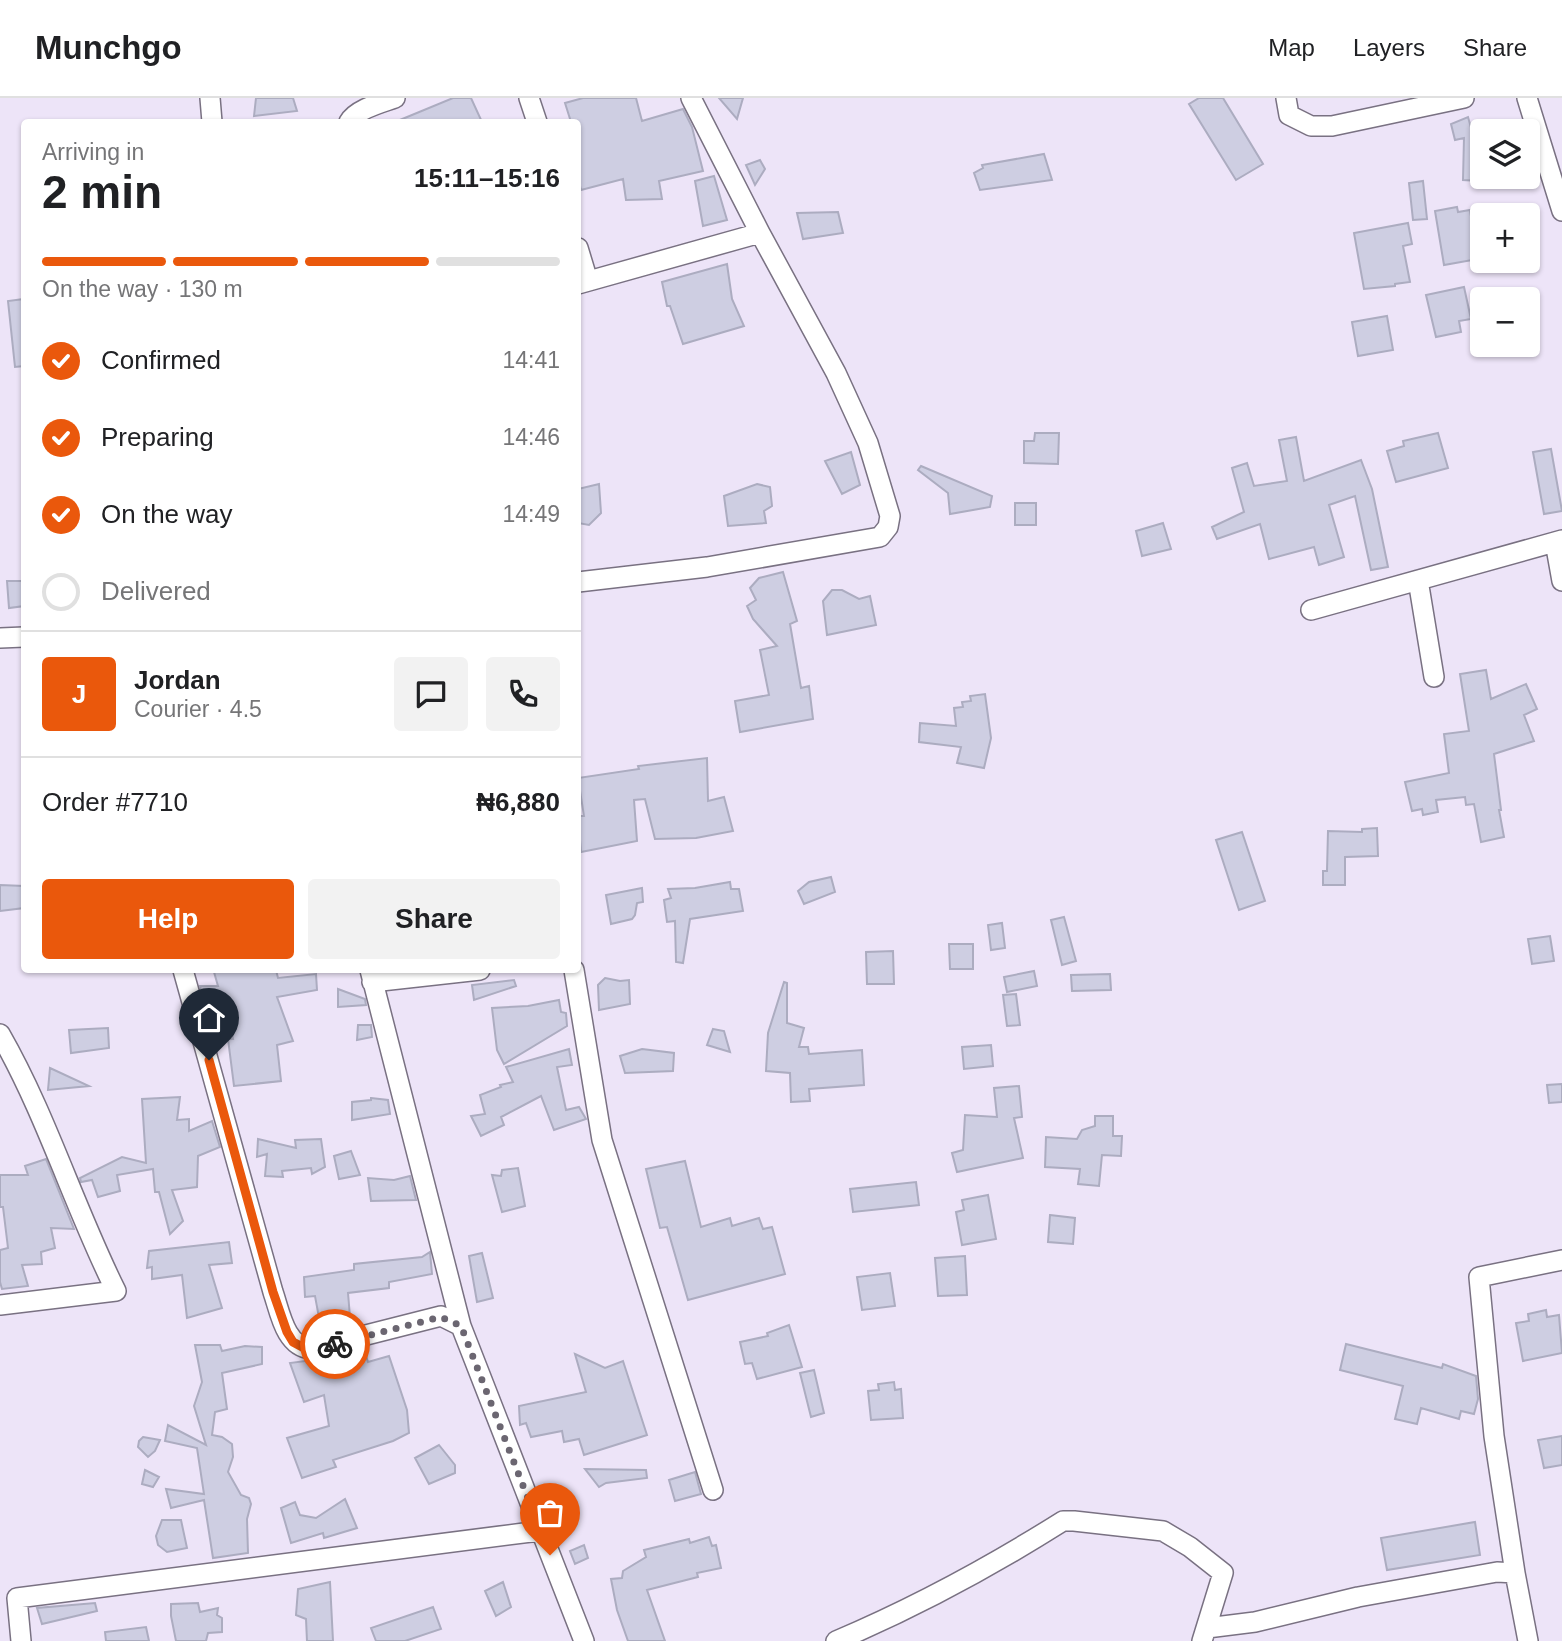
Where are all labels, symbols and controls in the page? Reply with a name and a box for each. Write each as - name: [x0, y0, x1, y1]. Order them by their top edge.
- text: Munchgo: [35, 29, 182, 66]
- text: Map: [1268, 34, 1315, 61]
- text: Layers: [1353, 34, 1425, 61]
- text: Share: [1463, 34, 1527, 61]
- map controls: [1470, 119, 1540, 357]
- button: layers: [1470, 119, 1540, 189]
- text: Arriving in: [42, 139, 144, 165]
- text: 15:11–15:16: [414, 163, 560, 193]
- text: 2 min: [42, 166, 162, 218]
- button: +: [1470, 203, 1540, 273]
- text: On the way · 130 m: [42, 276, 243, 302]
- button: −: [1470, 287, 1540, 357]
- icon: check: [42, 342, 80, 380]
- text: Confirmed: [101, 345, 221, 375]
- text: 14:41: [502, 347, 560, 373]
- icon: check: [42, 419, 80, 457]
- text: Preparing: [101, 422, 214, 452]
- text: 14:46: [502, 424, 560, 450]
- icon: check: [42, 496, 80, 534]
- text: On the way: [101, 499, 233, 529]
- text: 14:49: [502, 501, 560, 527]
- text: Delivered: [101, 576, 211, 606]
- button: chat: [394, 657, 468, 731]
- button: phone: [486, 657, 560, 731]
- text: Jordan: [134, 665, 221, 695]
- text: J: [72, 679, 86, 709]
- text: Courier · 4.5: [134, 696, 262, 722]
- text: Order #7710: [42, 787, 188, 817]
- text: ₦6,880: [476, 787, 560, 817]
- button: Help: [42, 879, 294, 959]
- button: Share: [308, 879, 560, 959]
- pin: [179, 988, 239, 1060]
- icon: home: [190, 999, 228, 1037]
- courier: [300, 1309, 370, 1379]
- icon: bike: [316, 1325, 354, 1363]
- pin: [520, 1483, 580, 1555]
- icon: bag: [531, 1494, 569, 1532]

